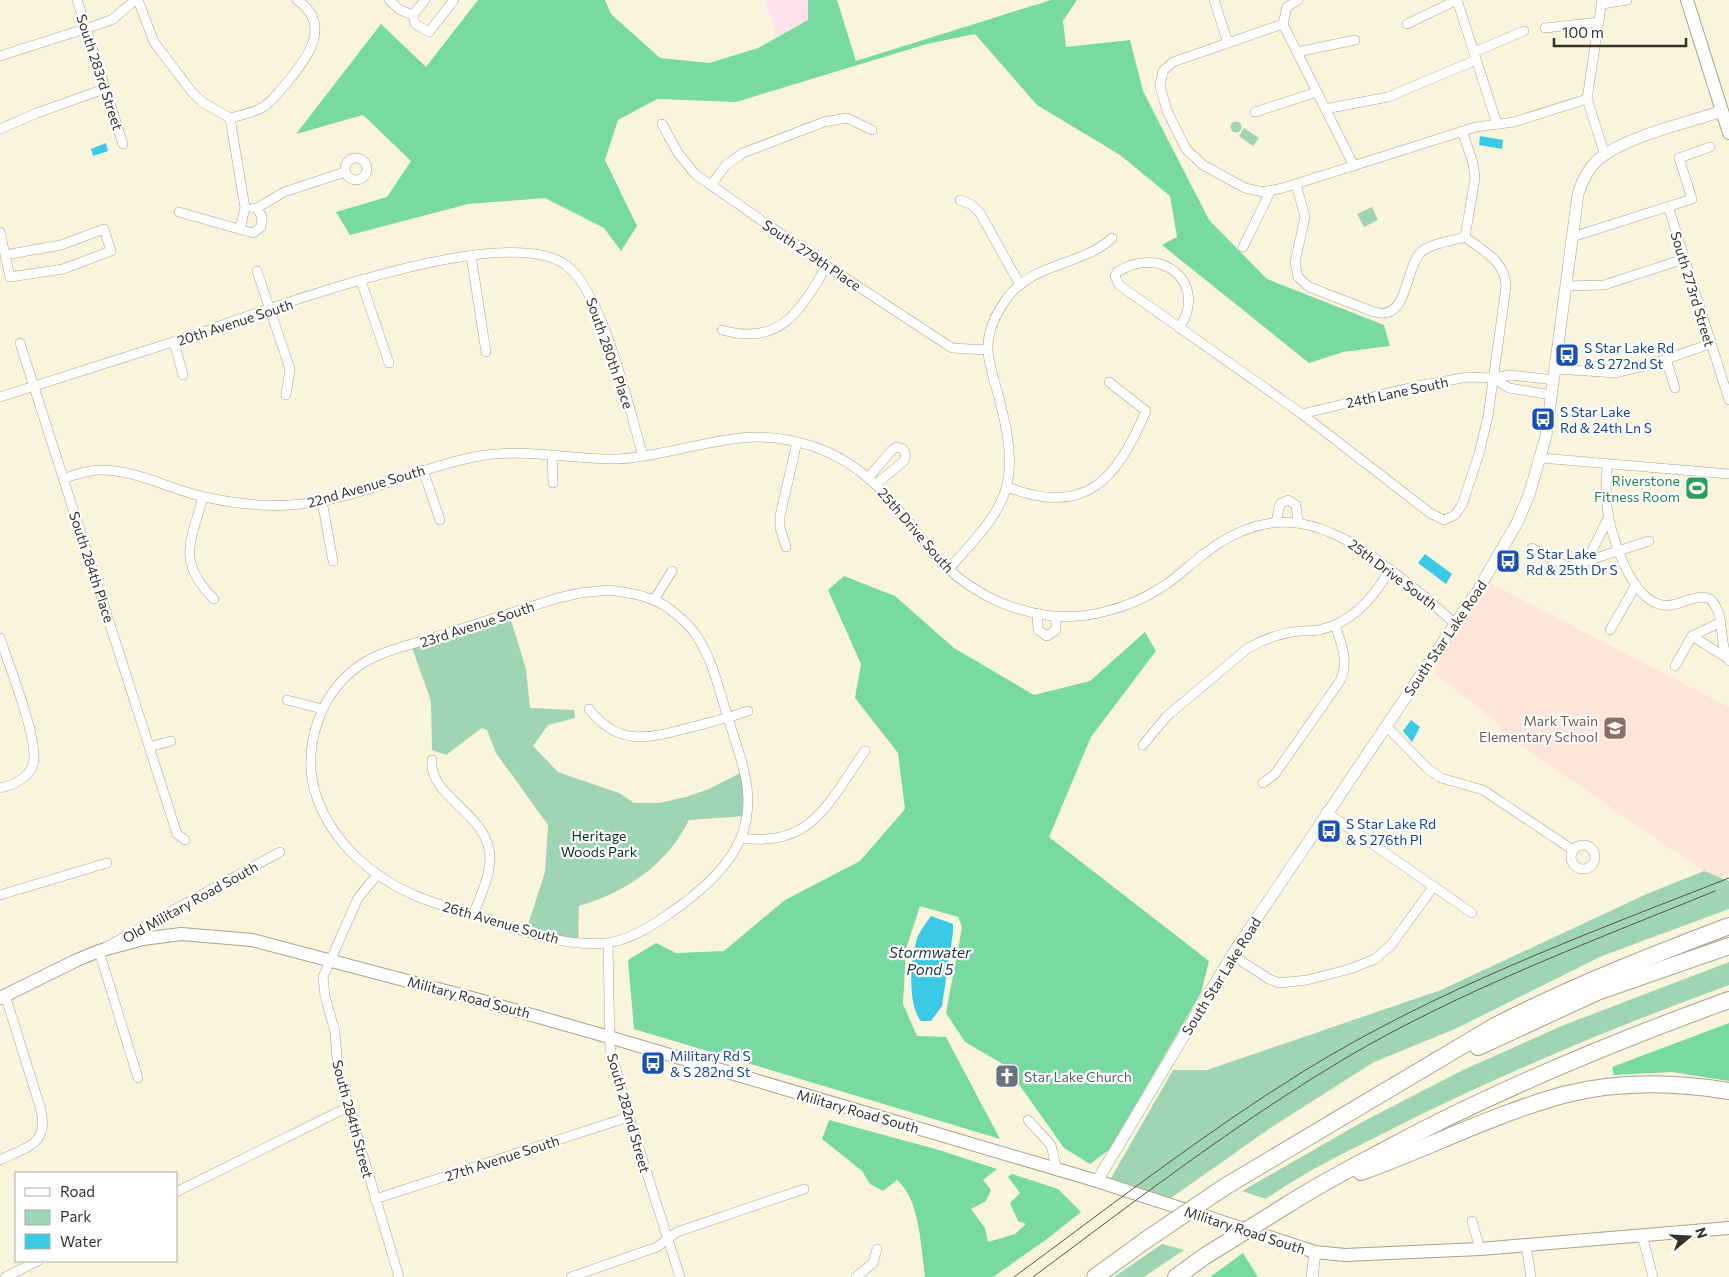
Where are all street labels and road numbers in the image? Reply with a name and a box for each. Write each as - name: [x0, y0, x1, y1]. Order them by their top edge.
- street label: South 283rd Street: [73, 12, 127, 132]
- street label: South 279th Place: [760, 216, 864, 294]
- street label: South 273rd Street: [1667, 229, 1719, 349]
- street label: 20th Avenue South: [175, 295, 295, 349]
- street label: South 280th Place: [583, 295, 637, 411]
- street label: 24th Lane South: [1344, 373, 1450, 411]
- street label: 22nd Avenue South: [305, 461, 427, 511]
- street label: 25th Drive South: [875, 484, 957, 576]
- street label: South 284th Place: [66, 509, 118, 625]
- street label: 25th Drive South: [1345, 535, 1441, 613]
- street label: South Star Lake Road: [1400, 577, 1490, 699]
- street label: 23rd Avenue South: [418, 597, 536, 651]
- street label: Old Military Road South: [119, 858, 261, 946]
- street label: 26th Avenue South: [441, 897, 561, 947]
- street label: South Star Lake Road: [1178, 914, 1264, 1038]
- street label: Military Road South: [406, 972, 532, 1022]
- street label: South 282nd Street: [604, 1051, 654, 1175]
- street label: South 284th Street: [329, 1058, 377, 1180]
- street label: Military Road South: [795, 1085, 921, 1137]
- street label: 27th Avenue South: [443, 1132, 561, 1184]
- street label: Military Road South: [1182, 1202, 1308, 1258]

